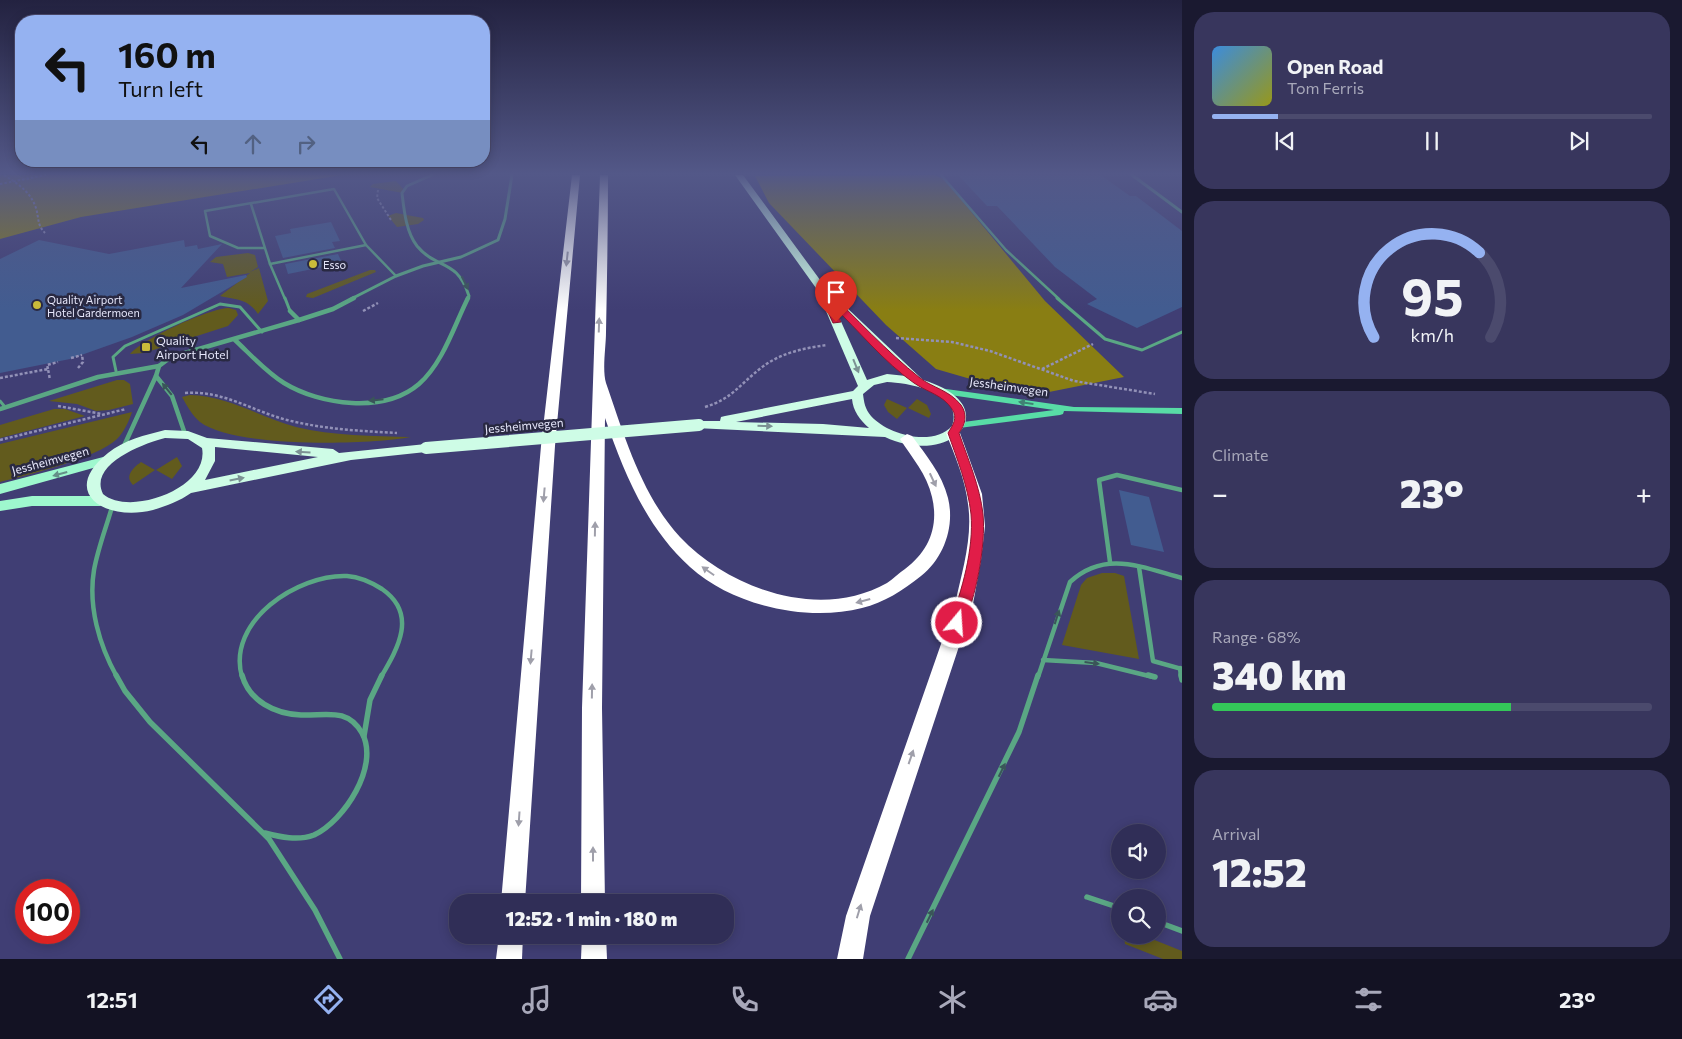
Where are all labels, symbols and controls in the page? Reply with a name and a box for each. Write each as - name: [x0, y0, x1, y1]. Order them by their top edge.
- text: 160 m: [118, 32, 216, 75]
- icon: left: [35, 35, 100, 100]
- text: Open Road: [1287, 55, 1383, 78]
- text: Turn left: [118, 75, 203, 102]
- text: Tom Ferris: [1287, 78, 1364, 97]
- icon: previous: [1271, 127, 1299, 155]
- icon: pause: [1418, 127, 1446, 155]
- icon: next: [1565, 127, 1593, 155]
- icon: left: [186, 130, 214, 158]
- icon: ahead: [239, 130, 267, 158]
- icon: right: [292, 130, 320, 158]
- one-way arrow: [563, 251, 571, 267]
- marker: Esso: [307, 258, 319, 270]
- place label: Esso: [323, 258, 346, 271]
- text: 95: [1401, 263, 1463, 327]
- pin: [815, 271, 857, 322]
- one-way arrow: [461, 276, 469, 290]
- icon: arrive: [822, 278, 850, 306]
- place label: Quality Airport Hotel Gardermoen: [47, 293, 140, 319]
- marker: Quality Airport Hotel Gardermoen: [31, 299, 43, 311]
- one-way arrow: [595, 317, 603, 333]
- text: km/h: [1410, 324, 1454, 346]
- place label: Quality Airport Hotel: [156, 333, 229, 361]
- marker: Quality Airport Hotel: [140, 341, 152, 353]
- one-way arrow: [853, 359, 861, 373]
- street label: Jessheimvegen: [969, 374, 1049, 399]
- one-way arrow: [161, 383, 172, 396]
- one-way arrow: [368, 397, 384, 405]
- one-way arrow: [1017, 399, 1033, 407]
- street label: Jessheimvegen: [484, 415, 564, 436]
- one-way arrow: [758, 423, 774, 431]
- street label: Jessheimvegen: [10, 443, 90, 478]
- text: Climate: [1212, 445, 1268, 464]
- one-way arrow: [294, 447, 310, 455]
- text: 23°: [1400, 469, 1464, 516]
- one-way arrow: [53, 470, 68, 478]
- one-way arrow: [929, 473, 937, 487]
- one-way arrow: [229, 474, 245, 482]
- text: −: [1212, 476, 1228, 510]
- text: +: [1636, 476, 1652, 510]
- one-way arrow: [540, 487, 548, 503]
- one-way arrow: [591, 521, 599, 537]
- one-way arrow: [701, 566, 715, 576]
- position arrow: [930, 596, 982, 648]
- one-way arrow: [855, 597, 870, 605]
- one-way arrow: [1053, 609, 1061, 624]
- text: Range · 68%: [1212, 627, 1301, 646]
- one-way arrow: [527, 649, 535, 665]
- text: 340 km: [1212, 651, 1346, 698]
- one-way arrow: [1084, 659, 1100, 667]
- one-way arrow: [588, 683, 596, 699]
- one-way arrow: [907, 749, 915, 764]
- one-way arrow: [998, 763, 1006, 777]
- one-way arrow: [515, 811, 523, 827]
- map controls: [1111, 824, 1166, 944]
- button: sound: [1111, 824, 1166, 879]
- text: Arrival: [1212, 824, 1260, 843]
- one-way arrow: [589, 846, 597, 862]
- text: 12:52: [1212, 848, 1307, 895]
- speed limit sign: 100: [15, 879, 80, 944]
- button: search: [1111, 889, 1166, 944]
- one-way arrow: [856, 904, 864, 919]
- text: 12:52 · 1 min · 180 m: [506, 907, 677, 930]
- one-way arrow: [926, 908, 934, 923]
- icon: directions: [311, 982, 346, 1017]
- icon: music: [519, 982, 554, 1017]
- icon: phone: [727, 982, 762, 1017]
- icon: climate: [935, 982, 970, 1017]
- icon: car: [1143, 982, 1178, 1017]
- icon: filters: [1351, 982, 1386, 1017]
- text: 12:51: [87, 986, 138, 1013]
- text: 23°: [1559, 986, 1595, 1013]

